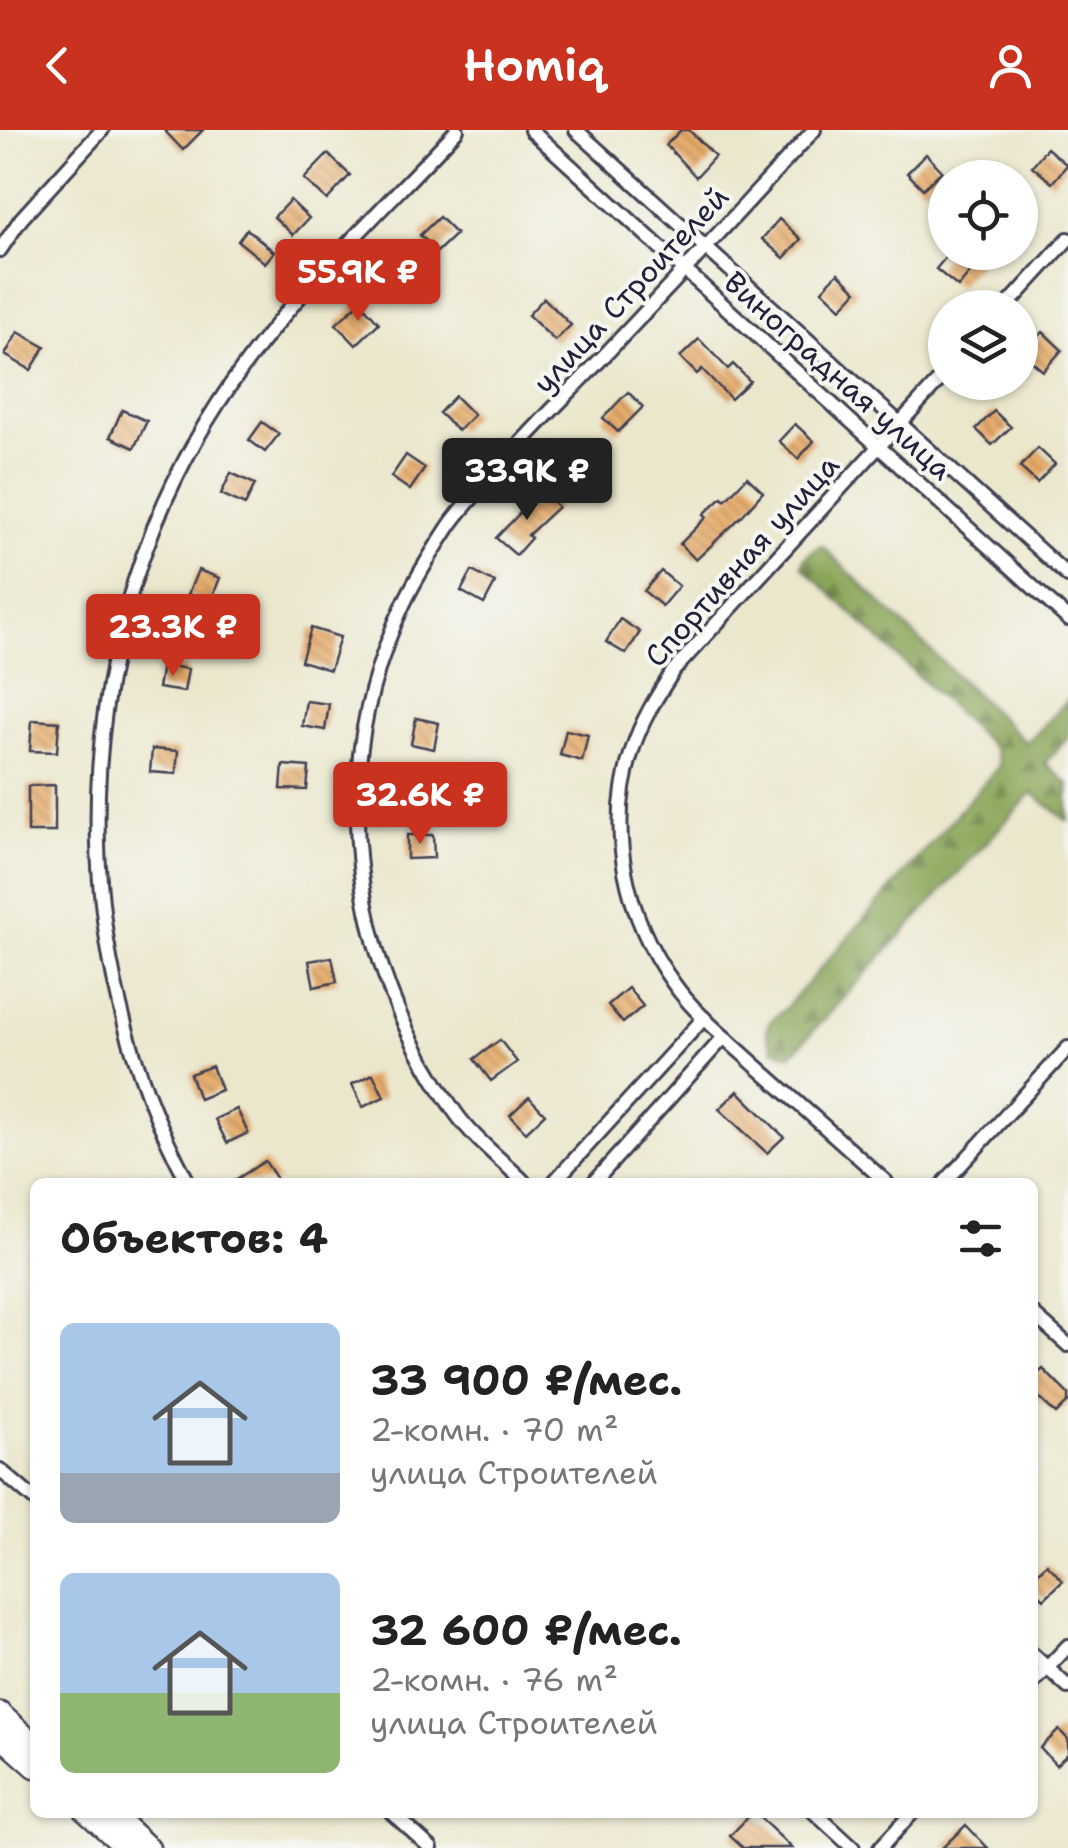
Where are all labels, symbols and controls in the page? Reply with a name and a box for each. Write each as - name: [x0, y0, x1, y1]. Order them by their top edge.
- text: Homiq: [463, 35, 605, 95]
- icon: back: [30, 38, 85, 93]
- icon: person: [983, 38, 1038, 93]
- map controls: [928, 160, 1038, 400]
- button: locate: [928, 160, 1038, 270]
- street label: улица Строителей: [524, 177, 738, 402]
- pin: 55.9K ₽: [266, 239, 450, 324]
- text: 55.9K ₽: [297, 250, 419, 293]
- street label: Виноградная улица: [715, 262, 962, 489]
- button: layers: [928, 290, 1038, 400]
- pin: 33.9K ₽: [435, 438, 619, 523]
- street label: Спортивная улица: [635, 445, 848, 676]
- text: 33.9K ₽: [464, 449, 590, 492]
- pin: 23.3K ₽: [81, 594, 265, 679]
- text: 23.3K ₽: [108, 605, 238, 648]
- pin: 32.6K ₽: [328, 762, 512, 847]
- text: 32.6K ₽: [355, 773, 485, 816]
- text: Объектов: 4: [60, 1210, 328, 1266]
- icon: filters: [953, 1211, 1008, 1266]
- text: 33 900 ₽/мес.: [370, 1352, 682, 1408]
- icon: home: [140, 1363, 260, 1483]
- text: 2-комн. · 70 m²: [370, 1408, 618, 1451]
- text: улица Строителей: [370, 1451, 658, 1494]
- text: 32 600 ₽/мес.: [370, 1602, 682, 1658]
- icon: home: [140, 1613, 260, 1733]
- text: 2-комн. · 76 m²: [370, 1658, 618, 1701]
- text: улица Строителей: [370, 1701, 658, 1744]

